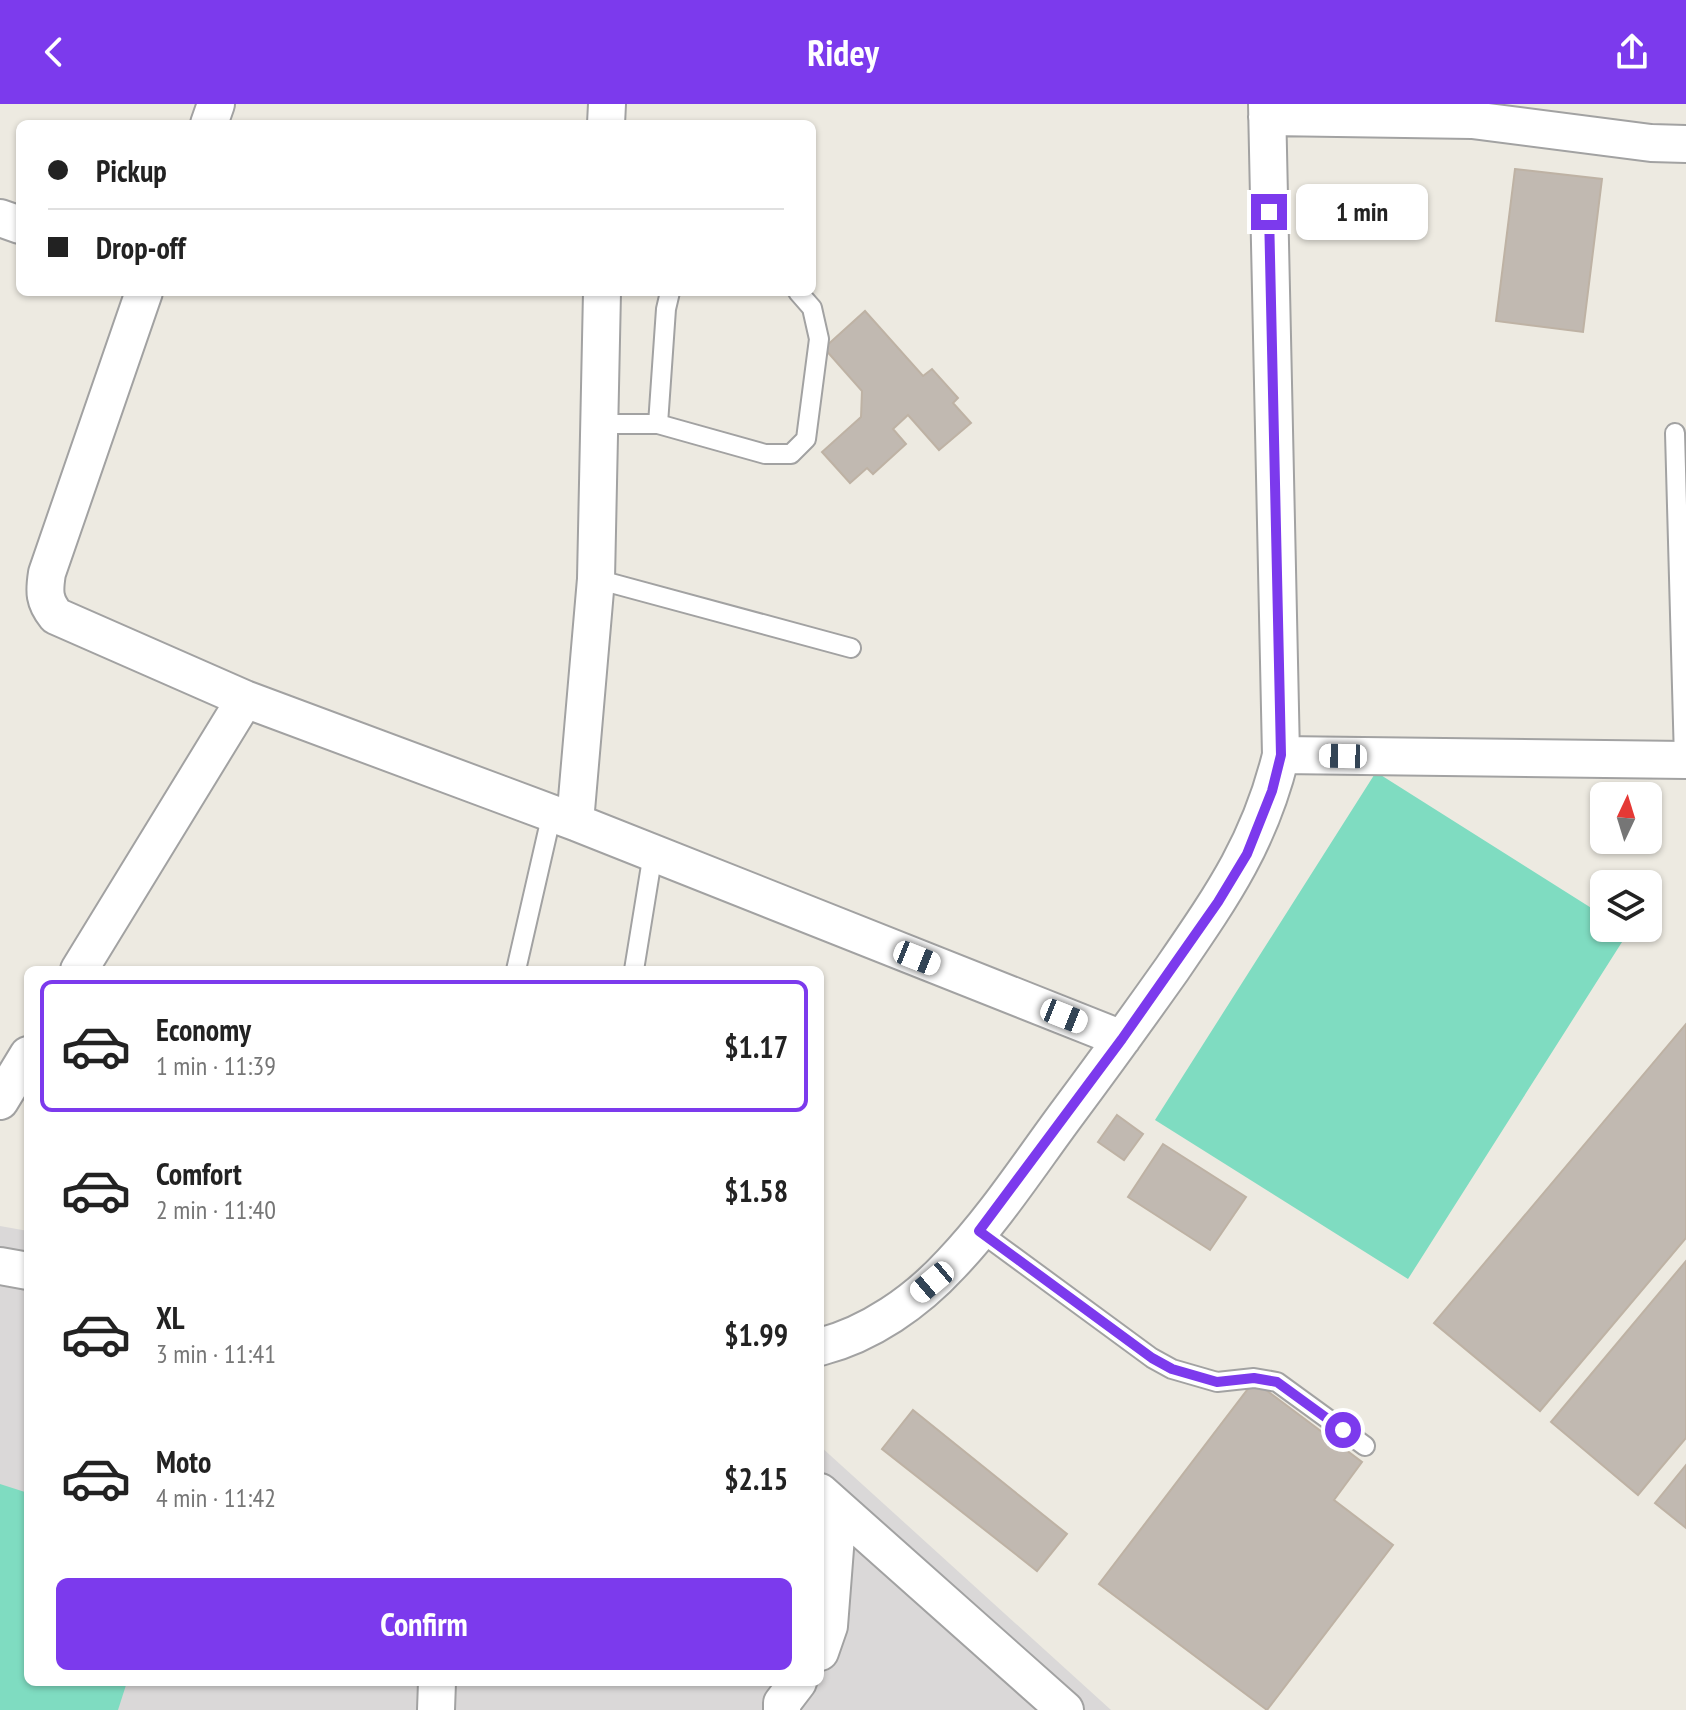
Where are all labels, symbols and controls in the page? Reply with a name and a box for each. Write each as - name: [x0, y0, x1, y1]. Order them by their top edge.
- text: Ridey: [807, 29, 879, 76]
- icon: back: [32, 30, 76, 74]
- icon: share: [1610, 30, 1654, 74]
- text: Pickup: [96, 151, 167, 190]
- callout: 1 min: [1297, 184, 1429, 240]
- route end: [1251, 194, 1287, 230]
- text: 1 min: [1336, 195, 1388, 228]
- text: Drop-off: [96, 228, 186, 267]
- car: [1319, 744, 1367, 768]
- north arrow: [1590, 782, 1662, 854]
- map controls: [1590, 782, 1662, 942]
- button: layers: [1590, 870, 1662, 942]
- car: [890, 938, 944, 978]
- car: [1037, 996, 1091, 1036]
- icon: car: [60, 1010, 132, 1082]
- text: Economy: [156, 1010, 251, 1049]
- text: $1.17: [724, 1027, 788, 1066]
- text: 1 min · 11:39: [156, 1049, 276, 1082]
- icon: car: [60, 1154, 132, 1226]
- text: Comfort: [156, 1154, 242, 1193]
- text: $1.58: [724, 1171, 788, 1210]
- text: 2 min · 11:40: [156, 1193, 276, 1226]
- car: [906, 1257, 958, 1307]
- icon: car: [60, 1298, 132, 1370]
- text: XL: [156, 1298, 185, 1337]
- text: $1.99: [724, 1315, 788, 1354]
- text: 3 min · 11:41: [156, 1337, 276, 1370]
- route start: [1325, 1412, 1361, 1448]
- icon: car: [60, 1442, 132, 1514]
- text: Moto: [156, 1442, 211, 1481]
- text: $2.15: [724, 1459, 788, 1498]
- text: 4 min · 11:42: [156, 1481, 276, 1514]
- button: Confirm: [56, 1578, 792, 1670]

